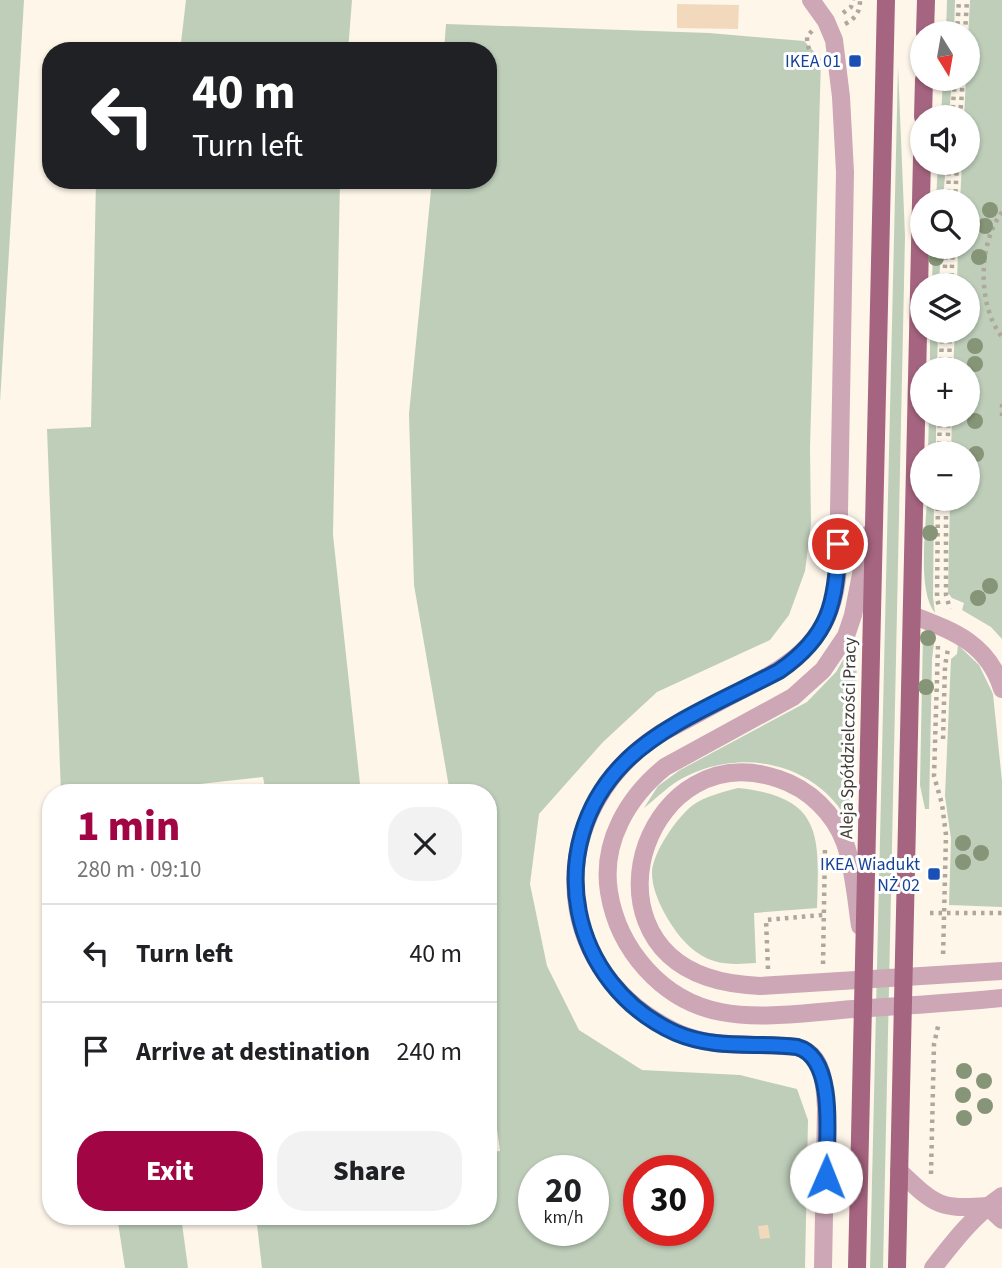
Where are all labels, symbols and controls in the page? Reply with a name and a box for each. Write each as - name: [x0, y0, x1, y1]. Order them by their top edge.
- north arrow: [910, 21, 980, 91]
- map controls: [910, 21, 980, 511]
- place label: IKEA 01: [785, 49, 841, 74]
- marker: IKEA 01: [847, 53, 863, 69]
- text: 40 m: [192, 58, 296, 128]
- icon: left: [77, 70, 168, 161]
- button: sound: [910, 105, 980, 175]
- text: Turn left: [192, 123, 303, 169]
- button: search: [910, 189, 980, 259]
- button: layers: [910, 273, 980, 343]
- button: +: [910, 357, 980, 427]
- button: −: [910, 441, 980, 511]
- pin: [808, 514, 868, 574]
- icon: arrive: [819, 525, 857, 563]
- street label: Aleja Spółdzielczości Pracy: [834, 636, 863, 839]
- text: 1 min: [77, 797, 180, 857]
- button: close: [388, 807, 462, 881]
- place label: IKEA Wiadukt NŻ 02: [820, 852, 920, 898]
- text: 280 m · 09:10: [77, 853, 201, 886]
- marker: IKEA Wiadukt NŻ 02: [926, 866, 942, 882]
- icon: left: [77, 934, 115, 972]
- text: Turn left: [136, 935, 233, 972]
- text: 40 m: [409, 935, 462, 972]
- icon: arrive: [77, 1032, 115, 1070]
- text: Arrive at destination: [136, 1033, 370, 1070]
- text: 240 m: [396, 1033, 462, 1070]
- button: Exit: [77, 1131, 263, 1211]
- button: Share: [277, 1131, 462, 1211]
- position arrow: [789, 1140, 863, 1214]
- speed limit sign: 30: [623, 1155, 714, 1246]
- text: 20: [545, 1166, 582, 1216]
- text: km/h: [544, 1205, 583, 1230]

